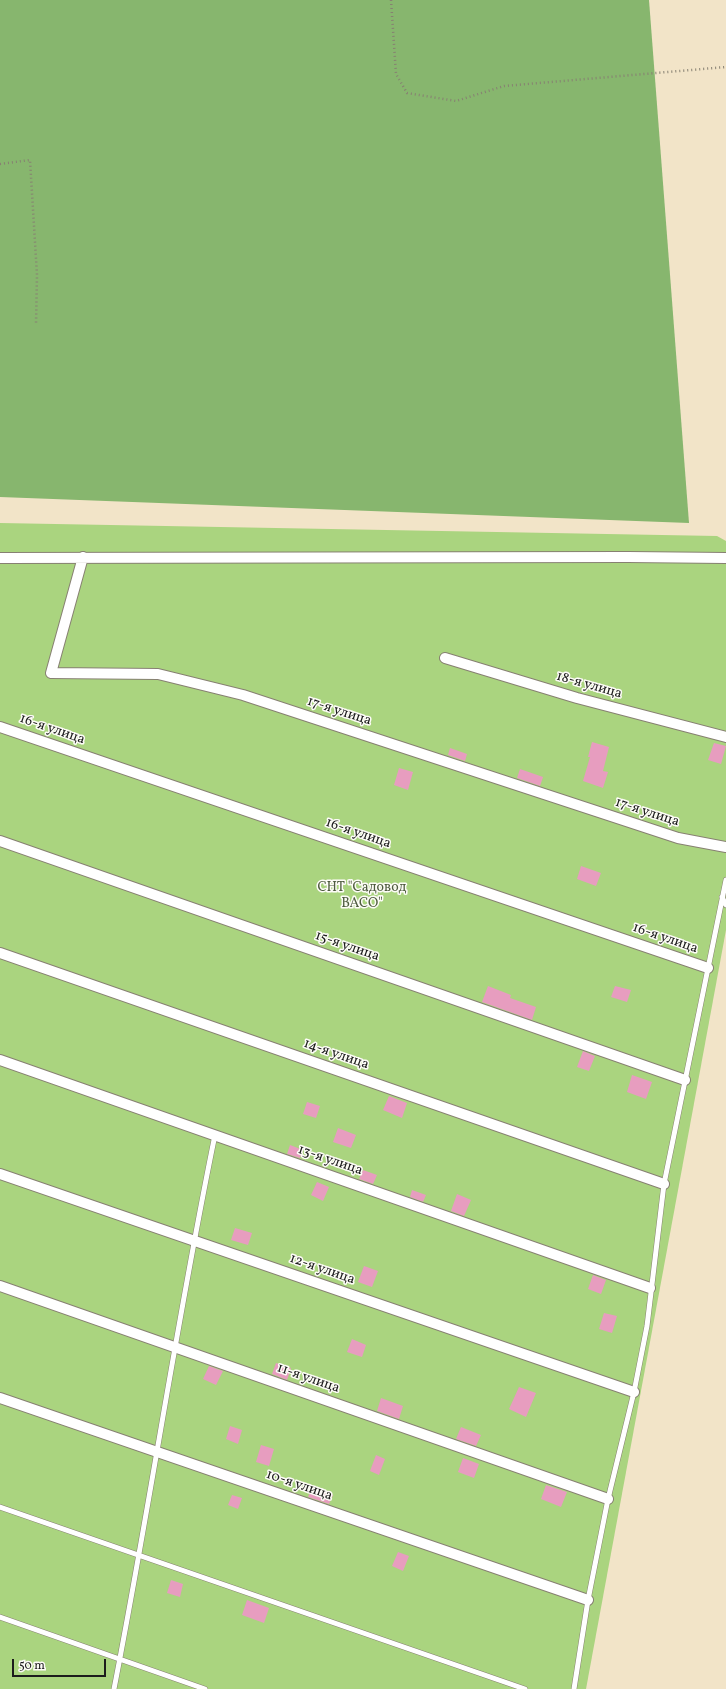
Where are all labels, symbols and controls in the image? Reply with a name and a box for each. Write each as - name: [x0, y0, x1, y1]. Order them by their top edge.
- street label: 18-я улица: [554, 669, 624, 703]
- street label: 17-я улица: [305, 694, 373, 730]
- street label: 16-я улица: [17, 711, 87, 749]
- street label: 17-я улица: [613, 795, 681, 831]
- street label: 16-я улица: [323, 815, 393, 853]
- park label: СНТ "Садовод ВАСО": [317, 880, 407, 912]
- street label: 16-я улица: [630, 920, 700, 958]
- street label: 15-я улица: [313, 928, 381, 966]
- street label: 14-я улица: [301, 1036, 371, 1074]
- street label: 13-я улица: [295, 1142, 365, 1180]
- street label: 12-я улица: [287, 1251, 357, 1289]
- street label: 11-я улица: [274, 1360, 342, 1398]
- street label: 10-я улица: [264, 1467, 334, 1505]
- scale bar: [14, 1651, 108, 1677]
- text: 50 m: [19, 1658, 45, 1674]

